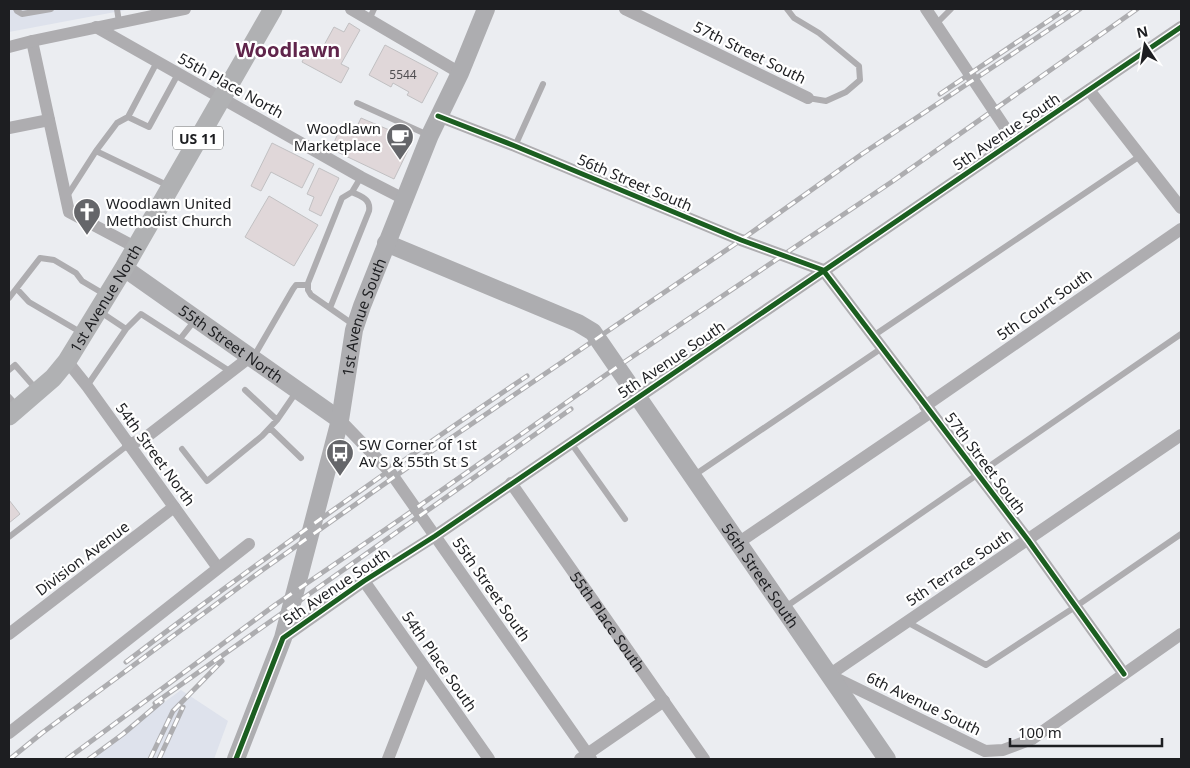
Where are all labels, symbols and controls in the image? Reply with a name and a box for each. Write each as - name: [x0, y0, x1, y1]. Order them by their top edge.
- street label: 57th Street South: [690, 16, 810, 88]
- north arrow: [1120, 20, 1170, 70]
- text: N: [1135, 21, 1150, 42]
- district label: Woodlawn: [236, 36, 340, 63]
- street label: 55th Place North: [175, 48, 287, 122]
- house number: 5544: [389, 66, 417, 83]
- street label: 5th Avenue South: [949, 88, 1063, 174]
- place label: Woodlawn Marketplace: [294, 118, 381, 155]
- cafe icon: Woodlawn Marketplace: [385, 122, 415, 161]
- road number: US 11: [173, 126, 223, 150]
- street label: 56th Street South: [575, 149, 695, 215]
- place label: Woodlawn United Methodist Church: [106, 193, 232, 230]
- church icon: Woodlawn United Methodist Church: [72, 197, 102, 236]
- street label: 1st Avenue North: [65, 240, 146, 356]
- street label: 1st Avenue South: [337, 255, 390, 378]
- street label: 5th Court South: [992, 264, 1096, 344]
- street label: 55th Street North: [175, 300, 287, 387]
- street label: 5th Avenue South: [614, 316, 728, 402]
- street label: 54th Street North: [112, 398, 200, 510]
- street label: 57th Street South: [941, 408, 1031, 518]
- place label: SW Corner of 1st Av S & 55th St S: [359, 434, 478, 471]
- bus stop icon: SW Corner of 1st Av S & 55th St S: [325, 438, 355, 477]
- street label: Division Avenue: [31, 516, 133, 600]
- street label: 56th Street South: [717, 519, 804, 632]
- street label: 5th Terrace South: [902, 524, 1016, 610]
- street label: 55th Street South: [449, 533, 535, 645]
- street label: 5th Avenue South: [279, 543, 393, 629]
- street label: 55th Place South: [566, 567, 650, 676]
- street label: 54th Place South: [398, 607, 482, 715]
- street label: 6th Avenue South: [863, 667, 985, 739]
- scale bar: [1010, 716, 1162, 748]
- text: 100 m: [1018, 722, 1062, 742]

